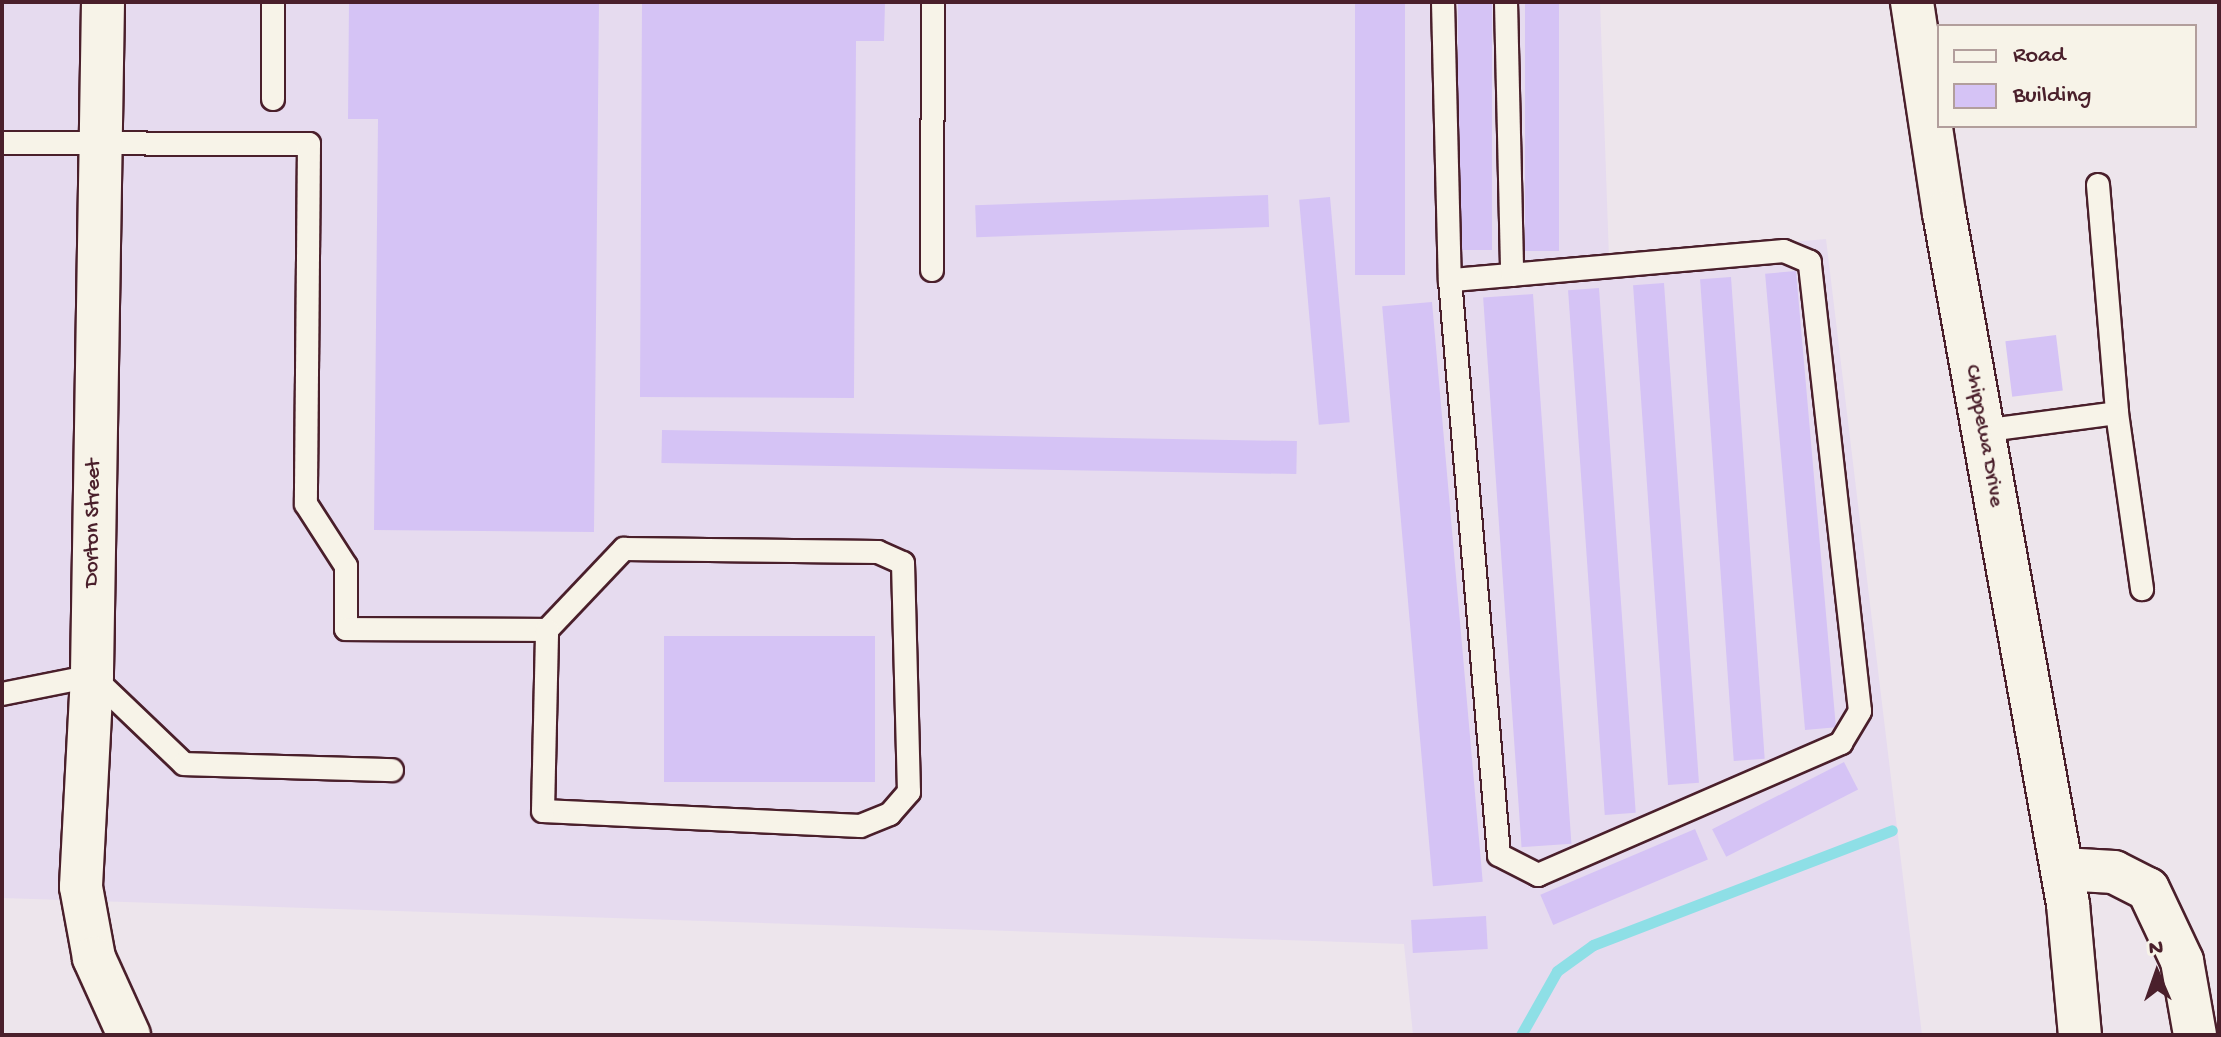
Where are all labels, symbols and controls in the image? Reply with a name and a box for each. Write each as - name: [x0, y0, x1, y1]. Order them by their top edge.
- legend: [1937, 24, 2197, 128]
- text: Road: [2013, 42, 2065, 71]
- text: Building: [2013, 82, 2091, 111]
- street label: Chippewa Drive: [1958, 363, 2008, 509]
- street label: Dorton Street: [80, 459, 108, 587]
- north arrow: [2117, 933, 2197, 1013]
- text: N: [2149, 936, 2164, 962]

